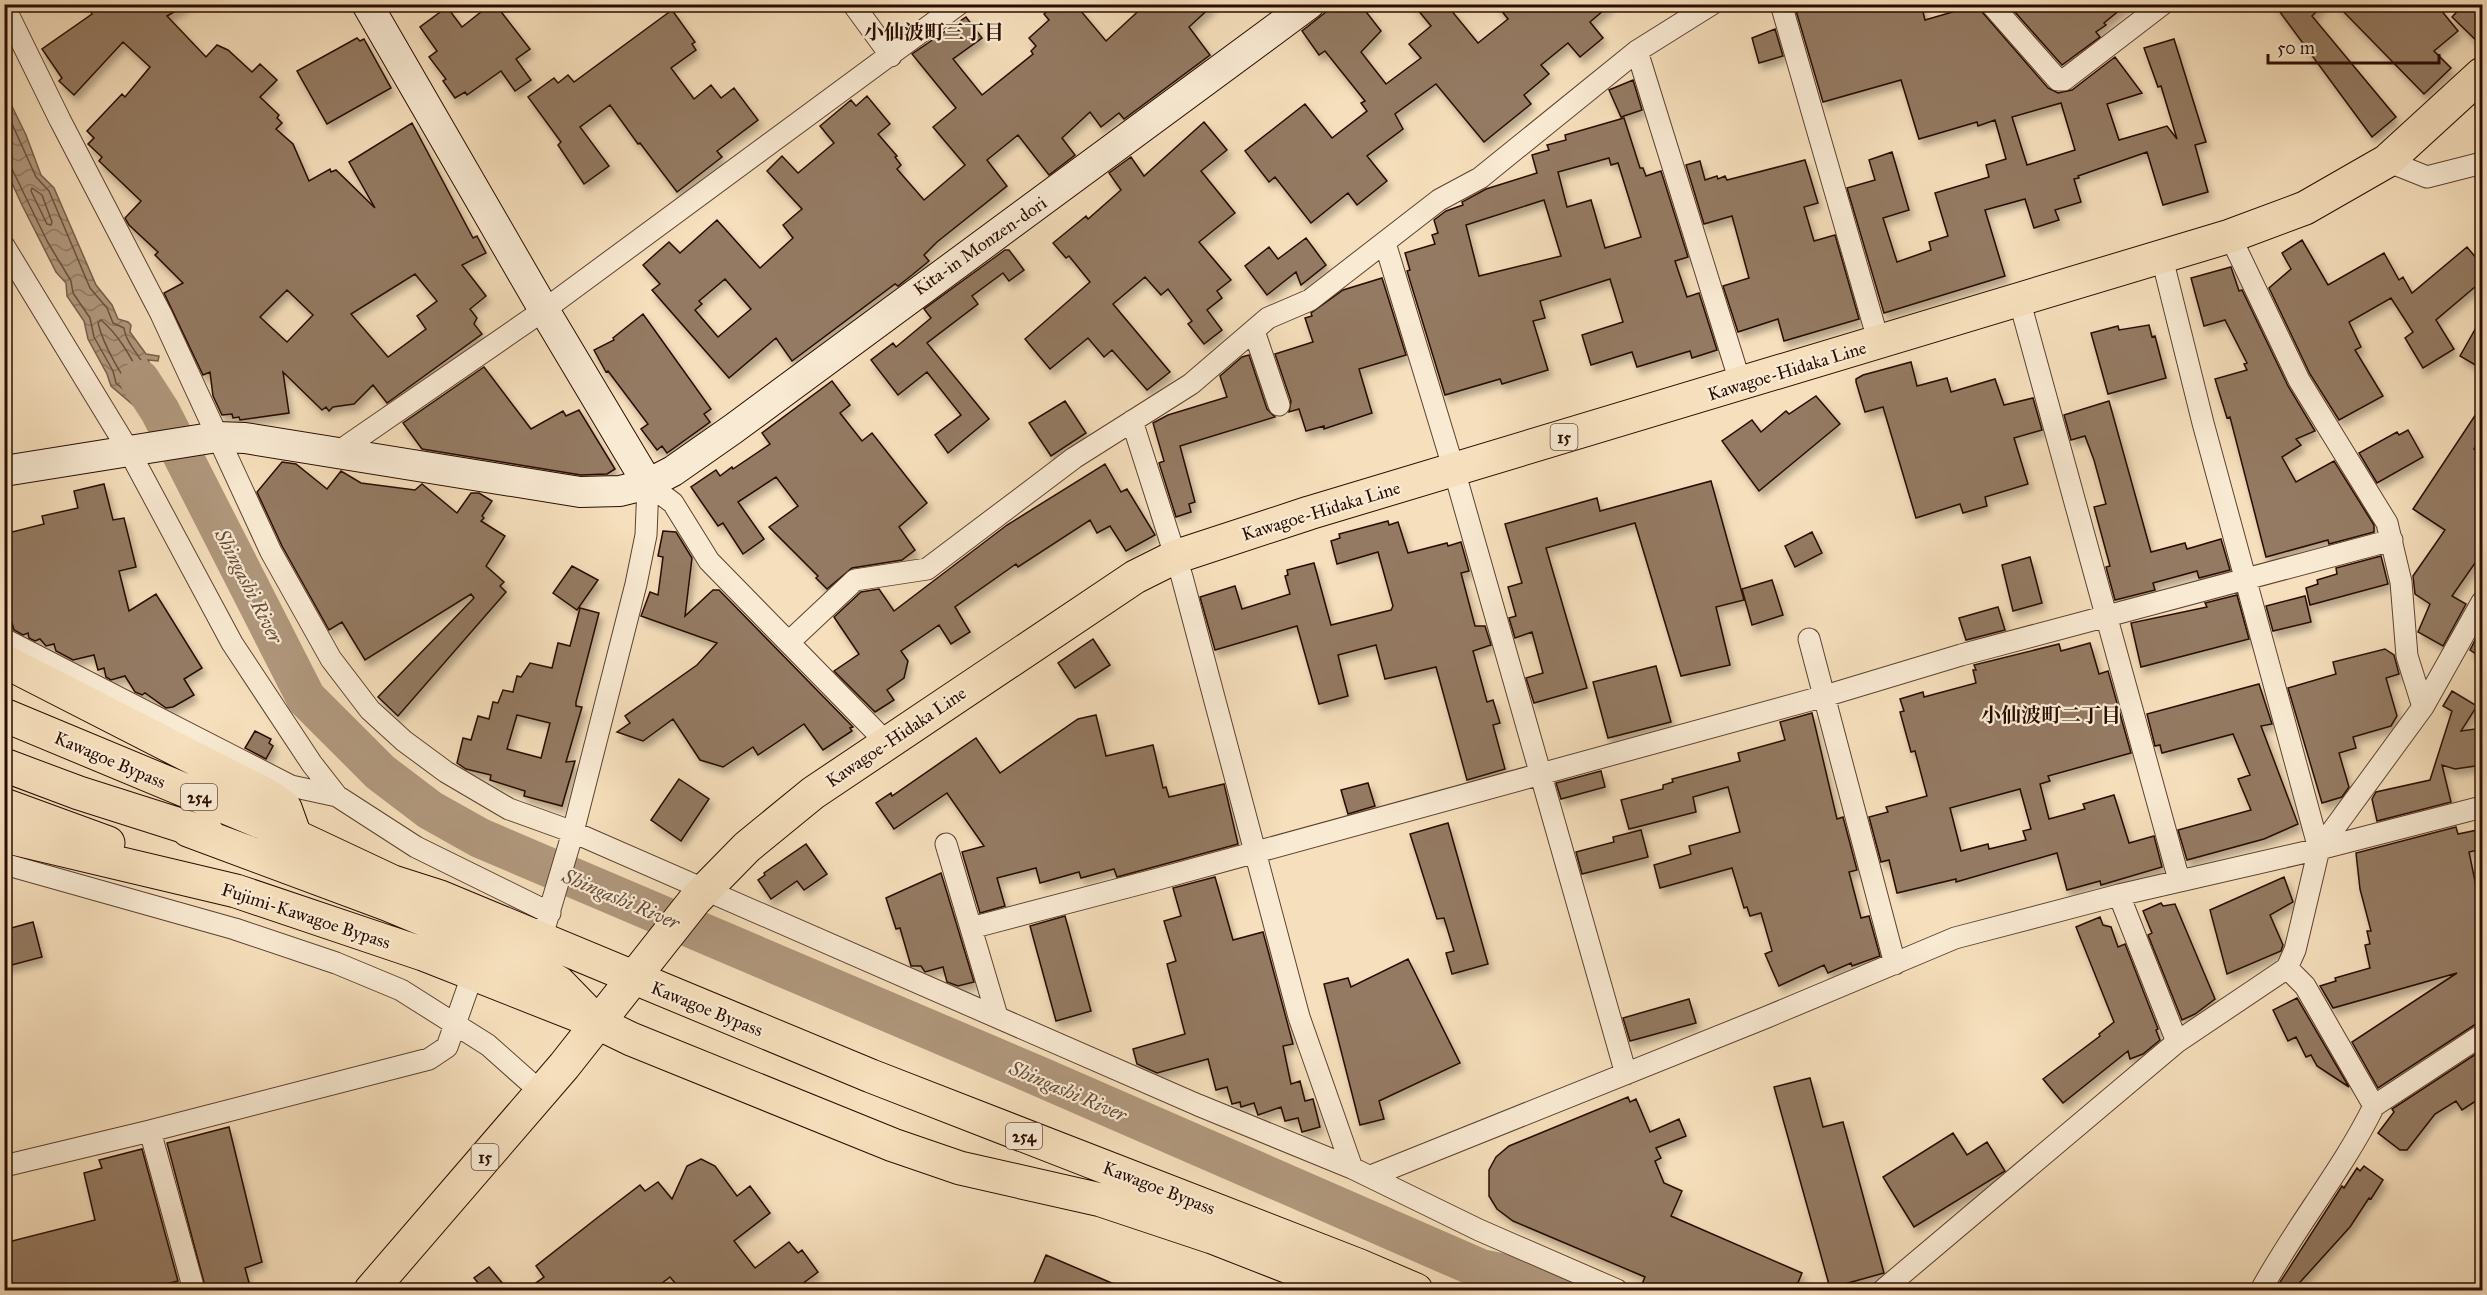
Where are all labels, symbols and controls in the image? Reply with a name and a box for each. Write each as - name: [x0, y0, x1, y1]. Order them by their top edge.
- district label: 小仙波町三丁目: [864, 20, 1004, 44]
- scale bar: [2268, 27, 2439, 65]
- text: 50 m: [2277, 37, 2315, 59]
- street label: Kita-in Monzen-dori: [909, 192, 1051, 300]
- street label: Kawagoe-Hidaka Line: [1705, 336, 1869, 407]
- road number: 15: [1550, 424, 1578, 450]
- street label: Kawagoe-Hidaka Line: [1239, 476, 1403, 547]
- water label: Shingashi River: [209, 524, 289, 649]
- street label: Kawagoe-Hidaka Line: [822, 682, 971, 793]
- district label: 小仙波町二丁目: [1981, 703, 2121, 727]
- street label: Kawagoe Bypass: [51, 727, 169, 794]
- road number: 254: [181, 784, 217, 810]
- water label: Shingashi River: [558, 863, 685, 935]
- street label: Fujimi-Kawagoe Bypass: [218, 878, 393, 955]
- street label: Kawagoe Bypass: [648, 977, 766, 1042]
- water label: Shingashi River: [1005, 1055, 1132, 1127]
- road number: 254: [1006, 1123, 1042, 1149]
- road number: 15: [472, 1144, 498, 1170]
- street label: Kawagoe Bypass: [1099, 1156, 1218, 1220]

